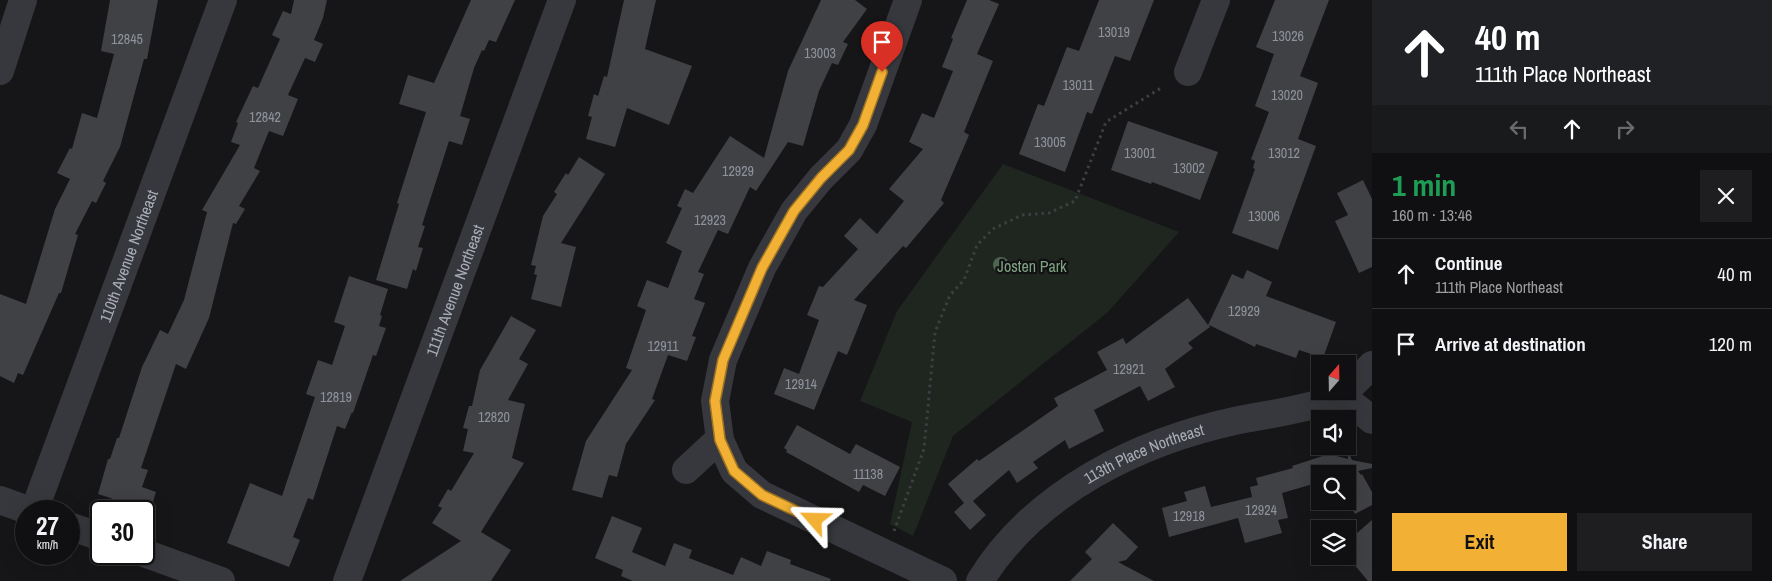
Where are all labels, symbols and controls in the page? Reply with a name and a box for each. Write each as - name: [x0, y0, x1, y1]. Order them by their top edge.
- text: 40 m: [1475, 14, 1540, 61]
- icon: ahead: [1392, 20, 1457, 85]
- pin: [861, 21, 903, 72]
- house number: 13019: [1098, 23, 1130, 41]
- house number: 13026: [1272, 27, 1304, 45]
- icon: arrive: [868, 28, 896, 56]
- house number: 12845: [111, 30, 143, 48]
- house number: 13003: [804, 44, 836, 62]
- text: 111th Place Northeast: [1475, 59, 1651, 89]
- house number: 13011: [1062, 76, 1094, 94]
- house number: 13020: [1271, 86, 1303, 104]
- house number: 12842: [249, 108, 281, 126]
- icon: left: [1505, 115, 1533, 143]
- icon: ahead: [1558, 115, 1586, 143]
- icon: right: [1611, 115, 1639, 143]
- house number: 13005: [1034, 133, 1066, 151]
- house number: 13001: [1124, 144, 1157, 162]
- house number: 13012: [1268, 144, 1300, 162]
- house number: 13002: [1173, 159, 1205, 177]
- house number: 12929: [722, 162, 754, 180]
- text: 1 min: [1392, 165, 1456, 205]
- button: close: [1700, 170, 1752, 222]
- street label: 110th Avenue Northeast: [94, 186, 163, 325]
- text: 160 m · 13:46: [1392, 204, 1472, 226]
- house number: 13006: [1248, 207, 1280, 225]
- house number: 12923: [694, 211, 726, 229]
- street label: 111th Avenue Northeast: [420, 221, 489, 359]
- text: Continue: [1435, 250, 1503, 276]
- park label: Josten Park: [997, 255, 1067, 277]
- icon: ahead: [1392, 260, 1420, 288]
- text: 40 m: [1717, 261, 1752, 287]
- text: 111th Place Northeast: [1435, 276, 1563, 298]
- house number: 12929: [1228, 302, 1260, 320]
- icon: arrive: [1392, 330, 1420, 358]
- text: Arrive at destination: [1435, 331, 1586, 357]
- text: 120 m: [1709, 331, 1752, 357]
- house number: 12911: [647, 337, 679, 355]
- north arrow: [1311, 355, 1356, 400]
- map controls: [1311, 355, 1356, 565]
- house number: 12921: [1113, 360, 1146, 378]
- house number: 12914: [785, 375, 818, 393]
- house number: 12819: [320, 388, 352, 406]
- house number: 12820: [478, 408, 510, 426]
- button: sound: [1311, 410, 1356, 455]
- street label: 113th Place Northeast: [1079, 418, 1207, 489]
- house number: 11138: [853, 465, 883, 483]
- button: search: [1311, 465, 1356, 510]
- position arrow: [788, 493, 840, 545]
- speed limit sign: 30: [90, 500, 155, 565]
- house number: 12924: [1245, 501, 1278, 519]
- house number: 12918: [1173, 507, 1205, 525]
- text: 27: [36, 509, 59, 543]
- button: Exit: [1392, 513, 1567, 571]
- button: Share: [1577, 513, 1752, 571]
- button: layers: [1311, 520, 1356, 565]
- text: km/h: [37, 537, 58, 553]

